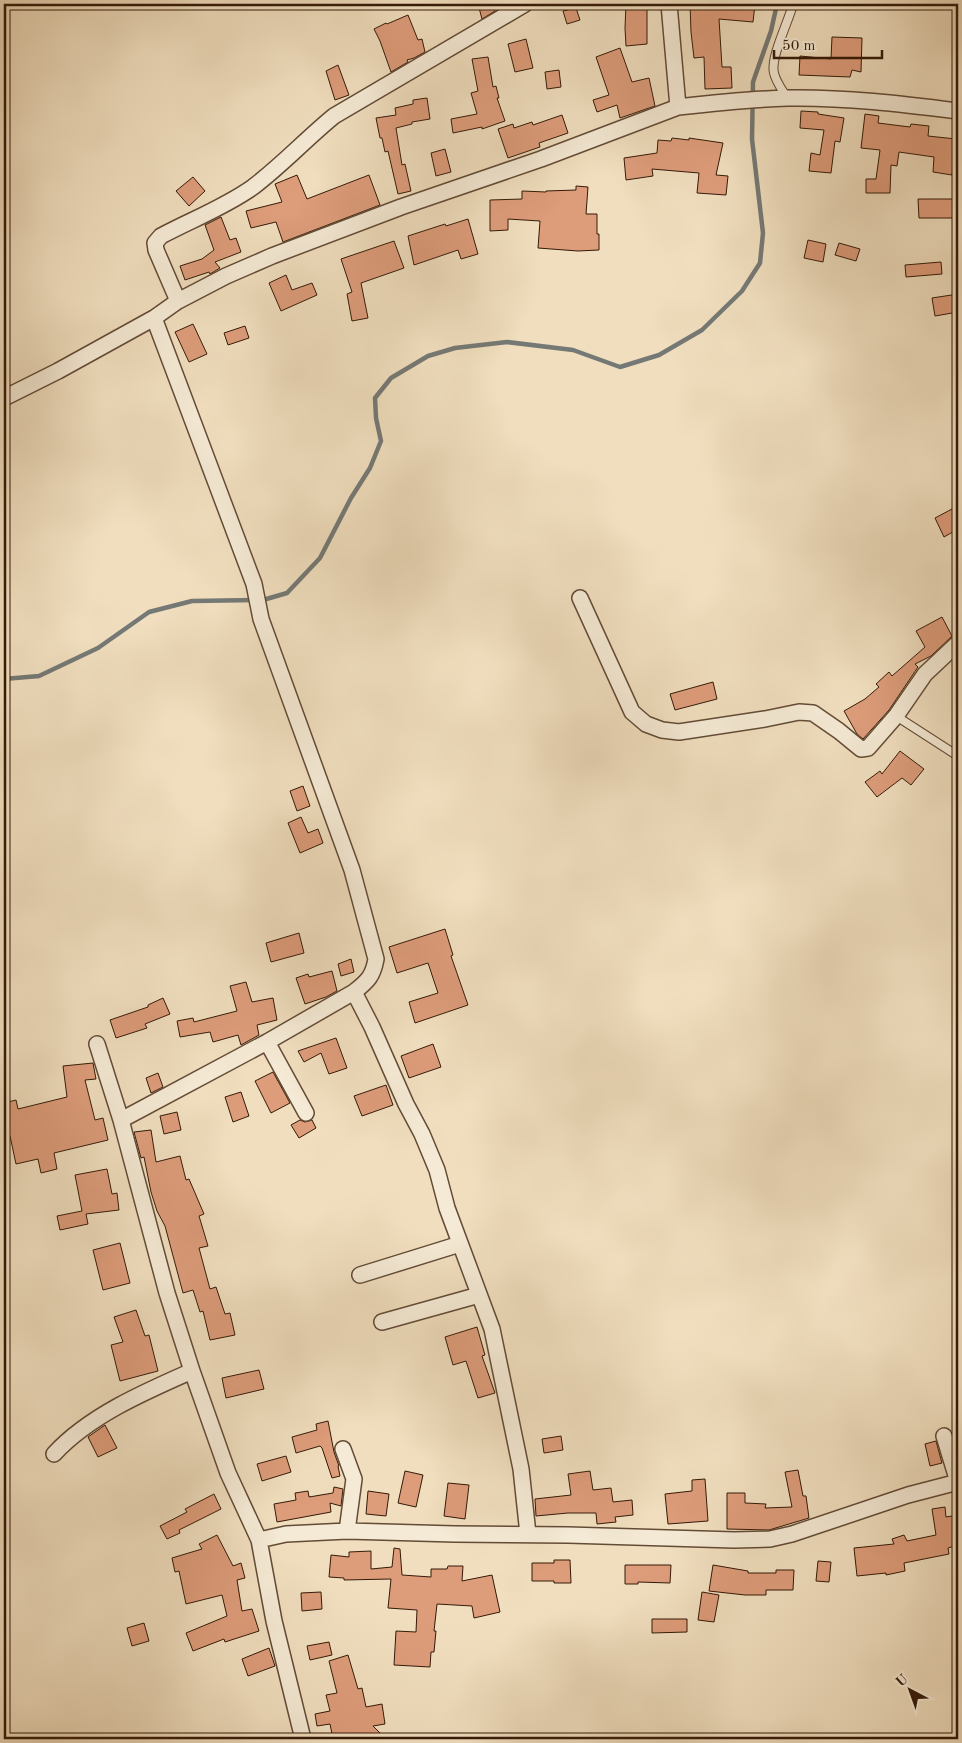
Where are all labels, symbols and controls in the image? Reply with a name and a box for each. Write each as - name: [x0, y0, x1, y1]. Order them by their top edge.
- scale bar: [774, 28, 882, 60]
- text: 50 m: [782, 39, 816, 54]
- north arrow: [884, 1666, 934, 1716]
- text: U: [893, 1672, 911, 1690]

